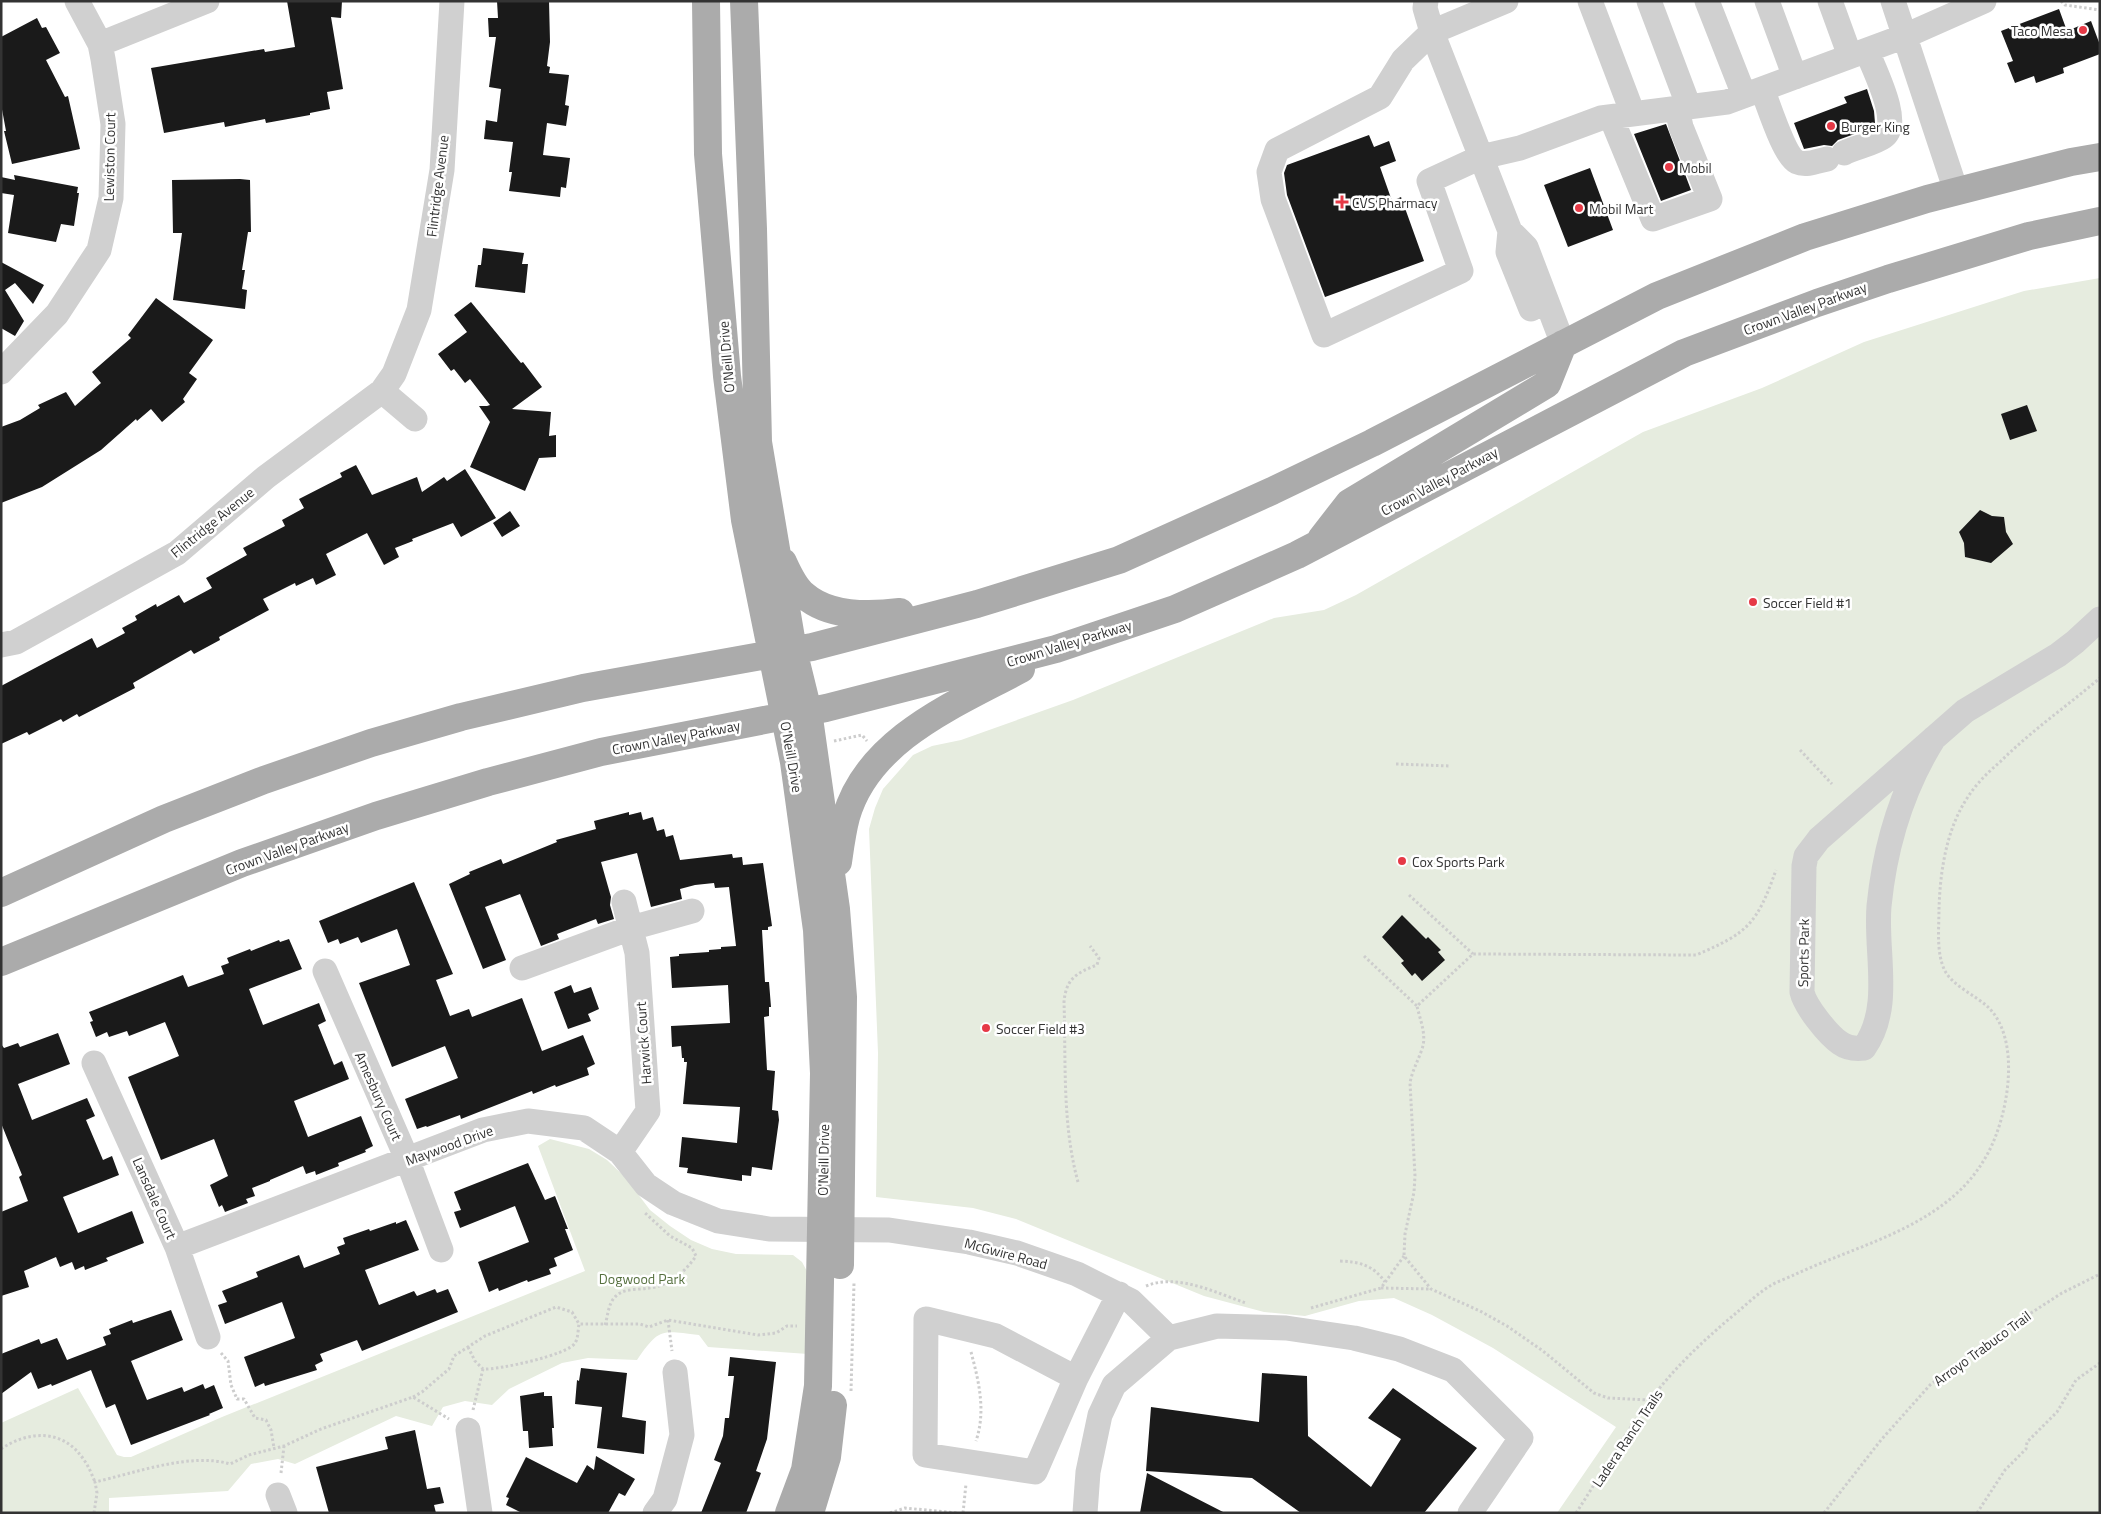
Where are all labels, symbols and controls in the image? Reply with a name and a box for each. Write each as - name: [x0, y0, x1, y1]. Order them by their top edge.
- place label: Taco Mesa: [2011, 20, 2073, 41]
- marker: Taco Mesa: [2077, 24, 2089, 36]
- street label: Lewiston Court: [98, 112, 120, 202]
- place label: Burger King: [1841, 116, 1910, 137]
- marker: Burger King: [1825, 120, 1837, 132]
- street label: Flintridge Avenue: [420, 134, 454, 238]
- place label: Mobil: [1679, 157, 1712, 178]
- marker: Mobil: [1663, 161, 1675, 173]
- place label: CVS Pharmacy: [1352, 192, 1438, 213]
- marker: CVS Pharmacy: [1336, 196, 1348, 208]
- place label: Mobil Mart: [1589, 198, 1653, 219]
- marker: Mobil Mart: [1573, 202, 1585, 214]
- street label: Crown Valley Parkway: [1740, 276, 1870, 340]
- street label: O'Neill Drive: [712, 320, 740, 394]
- street label: Crown Valley Parkway: [1377, 441, 1502, 521]
- street label: Flintridge Avenue: [166, 482, 258, 562]
- place label: Soccer Field #1: [1763, 592, 1852, 613]
- marker: Soccer Field #1: [1747, 596, 1759, 608]
- street label: Crown Valley Parkway: [1004, 614, 1134, 672]
- street label: Crown Valley Parkway: [610, 714, 742, 760]
- street label: O'Neill Drive: [775, 720, 809, 794]
- street label: Crown Valley Parkway: [222, 816, 352, 880]
- place label: Cox Sports Park: [1412, 851, 1505, 872]
- marker: Cox Sports Park: [1396, 855, 1408, 867]
- street label: Sports Park: [1792, 918, 1814, 987]
- street label: Harwick Court: [630, 1001, 656, 1085]
- place label: Soccer Field #3: [996, 1018, 1085, 1039]
- marker: Soccer Field #3: [980, 1022, 992, 1034]
- street label: Amesbury Court: [350, 1048, 408, 1144]
- street label: Maywood Drive: [402, 1119, 496, 1171]
- street label: O'Neill Drive: [812, 1124, 834, 1196]
- street label: Lansdale Court: [128, 1154, 182, 1242]
- street label: McGwire Road: [962, 1232, 1050, 1274]
- park label: Dogwood Park: [599, 1268, 685, 1289]
- street label: Arroyo Trabuco Trail: [1929, 1305, 2035, 1391]
- street label: Ladera Ranch Trails: [1586, 1385, 1668, 1491]

